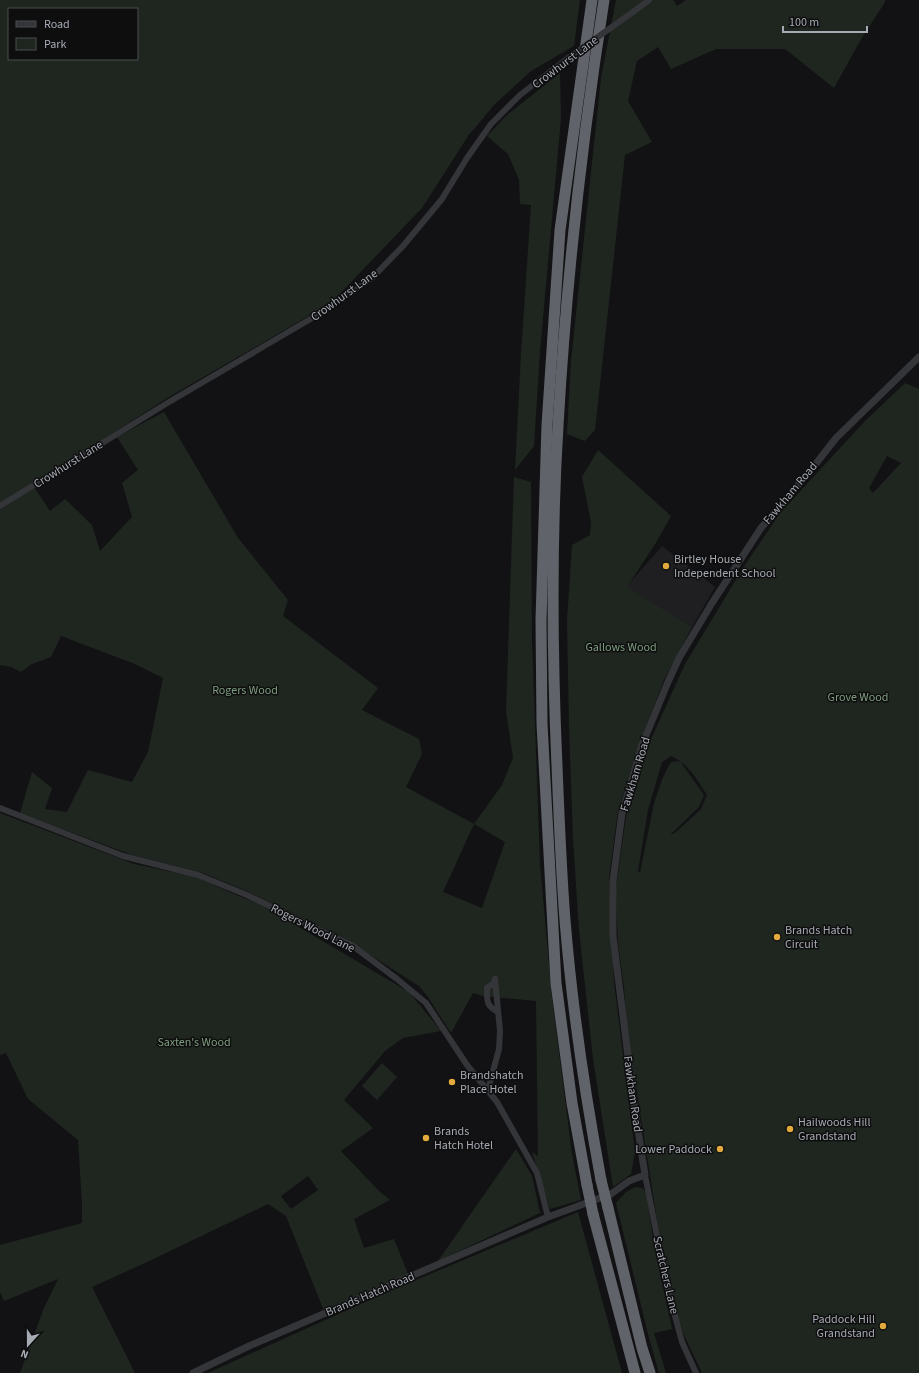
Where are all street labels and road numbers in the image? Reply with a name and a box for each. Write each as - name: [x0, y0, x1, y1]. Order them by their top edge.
- street label: Crowhurst Lane: [529, 32, 602, 93]
- street label: Crowhurst Lane: [307, 265, 381, 325]
- street label: Crowhurst Lane: [30, 436, 106, 493]
- street label: Fawkham Road: [759, 458, 822, 528]
- street label: Fawkham Road: [616, 735, 655, 813]
- street label: Rogers Wood Lane: [268, 900, 358, 957]
- street label: Fawkham Road: [619, 1055, 646, 1133]
- street label: Scratchers Lane: [648, 1234, 683, 1316]
- street label: Brands Hatch Road: [323, 1268, 417, 1321]

